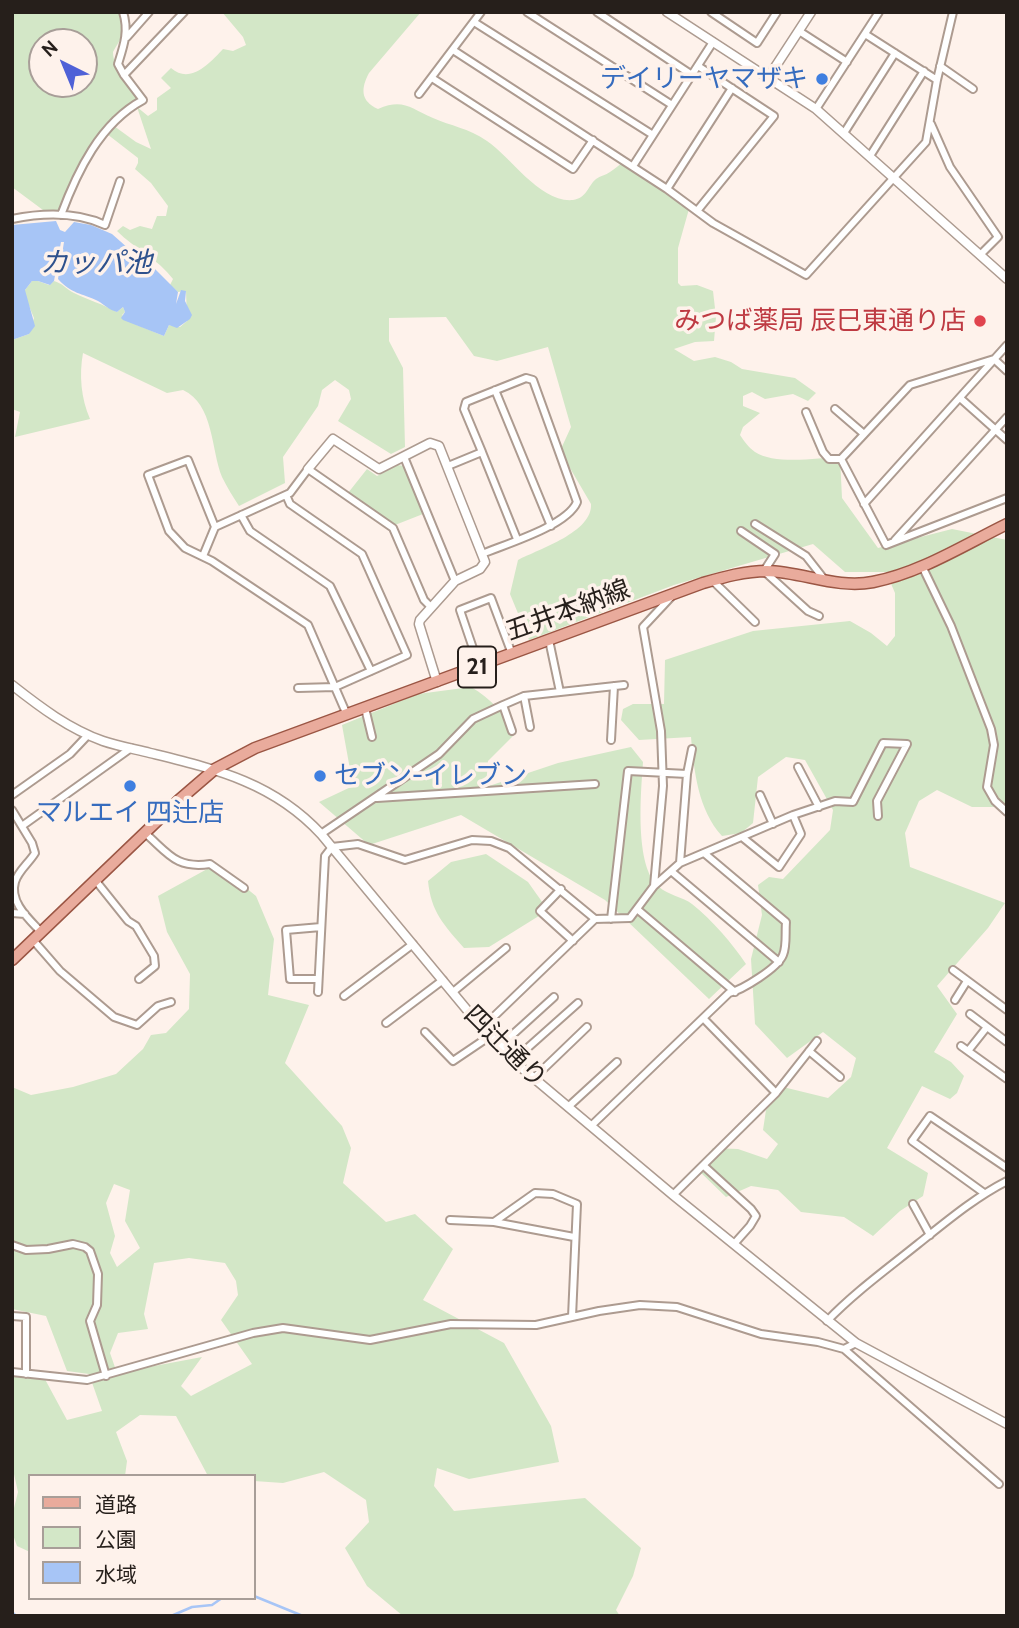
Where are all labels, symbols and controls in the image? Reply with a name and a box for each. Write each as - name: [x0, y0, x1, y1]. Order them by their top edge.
- north arrow: [28, 28, 98, 98]
- text: N: [37, 36, 62, 62]
- place label: デイリーヤマザキ: [600, 63, 808, 95]
- marker: デイリーヤマザキ: [814, 71, 830, 87]
- water label: カッパ池: [40, 247, 152, 281]
- place label: みつば薬局 辰巳東通り店: [674, 305, 966, 337]
- marker: みつば薬局 辰巳東通り店: [972, 313, 988, 329]
- street label: 五井本納線: [502, 574, 634, 648]
- road number: 21: [458, 646, 496, 688]
- place label: セブン-イレブン: [334, 760, 527, 792]
- marker: セブン-イレブン: [312, 768, 328, 784]
- marker: マルエイ 四辻店: [122, 778, 138, 794]
- place label: マルエイ 四辻店: [36, 797, 224, 829]
- street label: 四辻通り: [457, 999, 553, 1095]
- legend: [28, 1474, 256, 1600]
- text: 道路: [95, 1492, 137, 1517]
- text: 公園: [95, 1527, 137, 1552]
- text: 水域: [95, 1562, 137, 1587]

